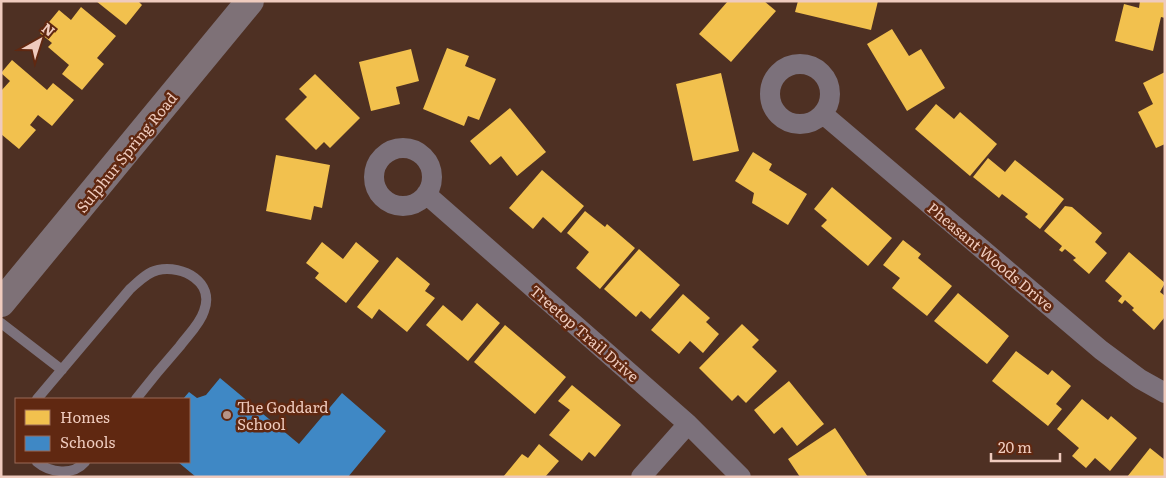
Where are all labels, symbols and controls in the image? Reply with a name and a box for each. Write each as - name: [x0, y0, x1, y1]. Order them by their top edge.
- north arrow: [15, 15, 65, 65]
- text: N: [38, 18, 60, 41]
- street label: Sulphur Spring Road: [70, 87, 182, 217]
- street label: Pheasant Woods Drive: [923, 196, 1059, 316]
- street label: Treetop Trail Drive: [525, 279, 645, 387]
- place label: The Goddard School: [237, 395, 329, 435]
- legend: [15, 398, 190, 463]
- text: Homes: [60, 405, 110, 428]
- marker: The Goddard School: [221, 409, 233, 421]
- text: Schools: [60, 430, 116, 453]
- scale bar: [991, 430, 1060, 462]
- text: 20 m: [998, 435, 1032, 458]

